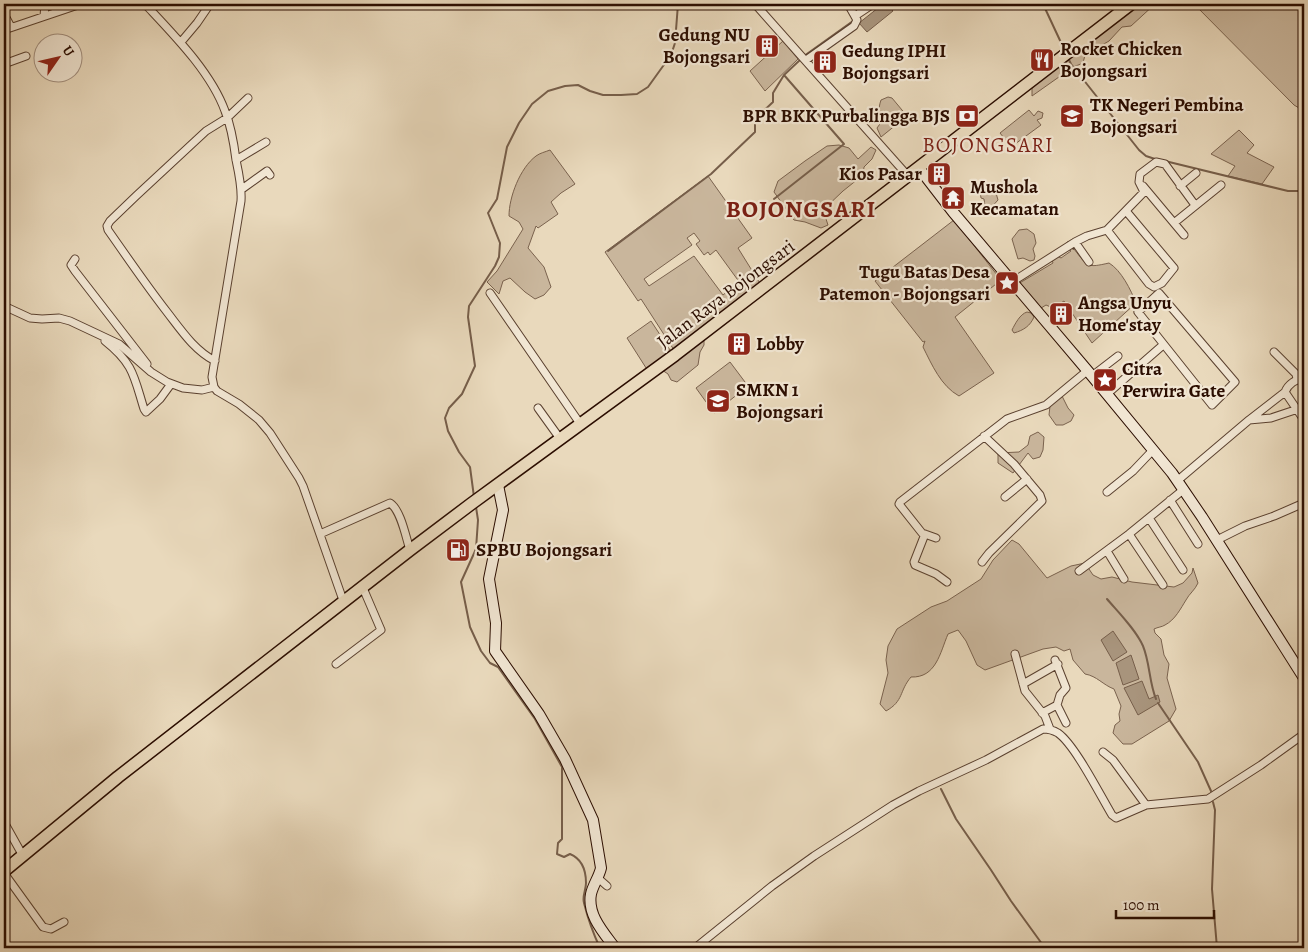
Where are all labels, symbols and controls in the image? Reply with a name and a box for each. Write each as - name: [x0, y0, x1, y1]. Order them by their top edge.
- place label: Gedung NU Bojongsari: [659, 22, 751, 70]
- north arrow: [32, 32, 82, 82]
- building icon: Gedung NU Bojongsari: [754, 33, 780, 59]
- place label: Rocket Chicken Bojongsari: [1060, 36, 1182, 84]
- place label: Gedung IPHI Bojongsari: [842, 38, 946, 86]
- text: U: [58, 42, 79, 60]
- restaurant icon: Rocket Chicken Bojongsari: [1029, 47, 1055, 73]
- building icon: Gedung IPHI Bojongsari: [812, 49, 838, 75]
- place label: TK Negeri Pembina Bojongsari: [1090, 92, 1245, 140]
- place label: BPR BKK Purbalingga BJS: [742, 103, 950, 129]
- bank icon: BPR BKK Purbalingga BJS: [954, 103, 980, 129]
- school or university icon: TK Negeri Pembina Bojongsari: [1059, 103, 1085, 129]
- district label: BOJONGSARI: [922, 131, 1054, 159]
- place label: Kios Pasar: [839, 161, 922, 187]
- building icon: Kios Pasar: [926, 161, 952, 187]
- place label: Mushola Kecamatan: [970, 174, 1059, 222]
- temple icon: Mushola Kecamatan: [940, 185, 966, 211]
- district label: BOJONGSARI: [726, 193, 876, 225]
- street label: Jalan Raya Bojongsari: [652, 233, 800, 355]
- place label: Tugu Batas Desa Patemon - Bojongsari: [819, 259, 991, 307]
- place icon: Tugu Batas Desa Patemon - Bojongsari: [994, 270, 1020, 296]
- place label: Angsa Unyu Home'stay: [1077, 290, 1172, 338]
- building icon: Angsa Unyu Home'stay: [1048, 301, 1074, 327]
- building icon: Lobby: [726, 331, 752, 357]
- place label: Lobby: [756, 331, 805, 357]
- place label: Citra Perwira Gate: [1122, 356, 1226, 404]
- place icon: Citra Perwira Gate: [1092, 367, 1118, 393]
- place label: SMKN 1 Bojongsari: [736, 377, 824, 425]
- school or university icon: SMKN 1 Bojongsari: [705, 388, 731, 414]
- fuel station icon: SPBU Bojongsari: [445, 537, 471, 563]
- place label: SPBU Bojongsari: [476, 537, 613, 563]
- scale bar: [1116, 887, 1213, 919]
- text: 100 m: [1123, 895, 1160, 915]

